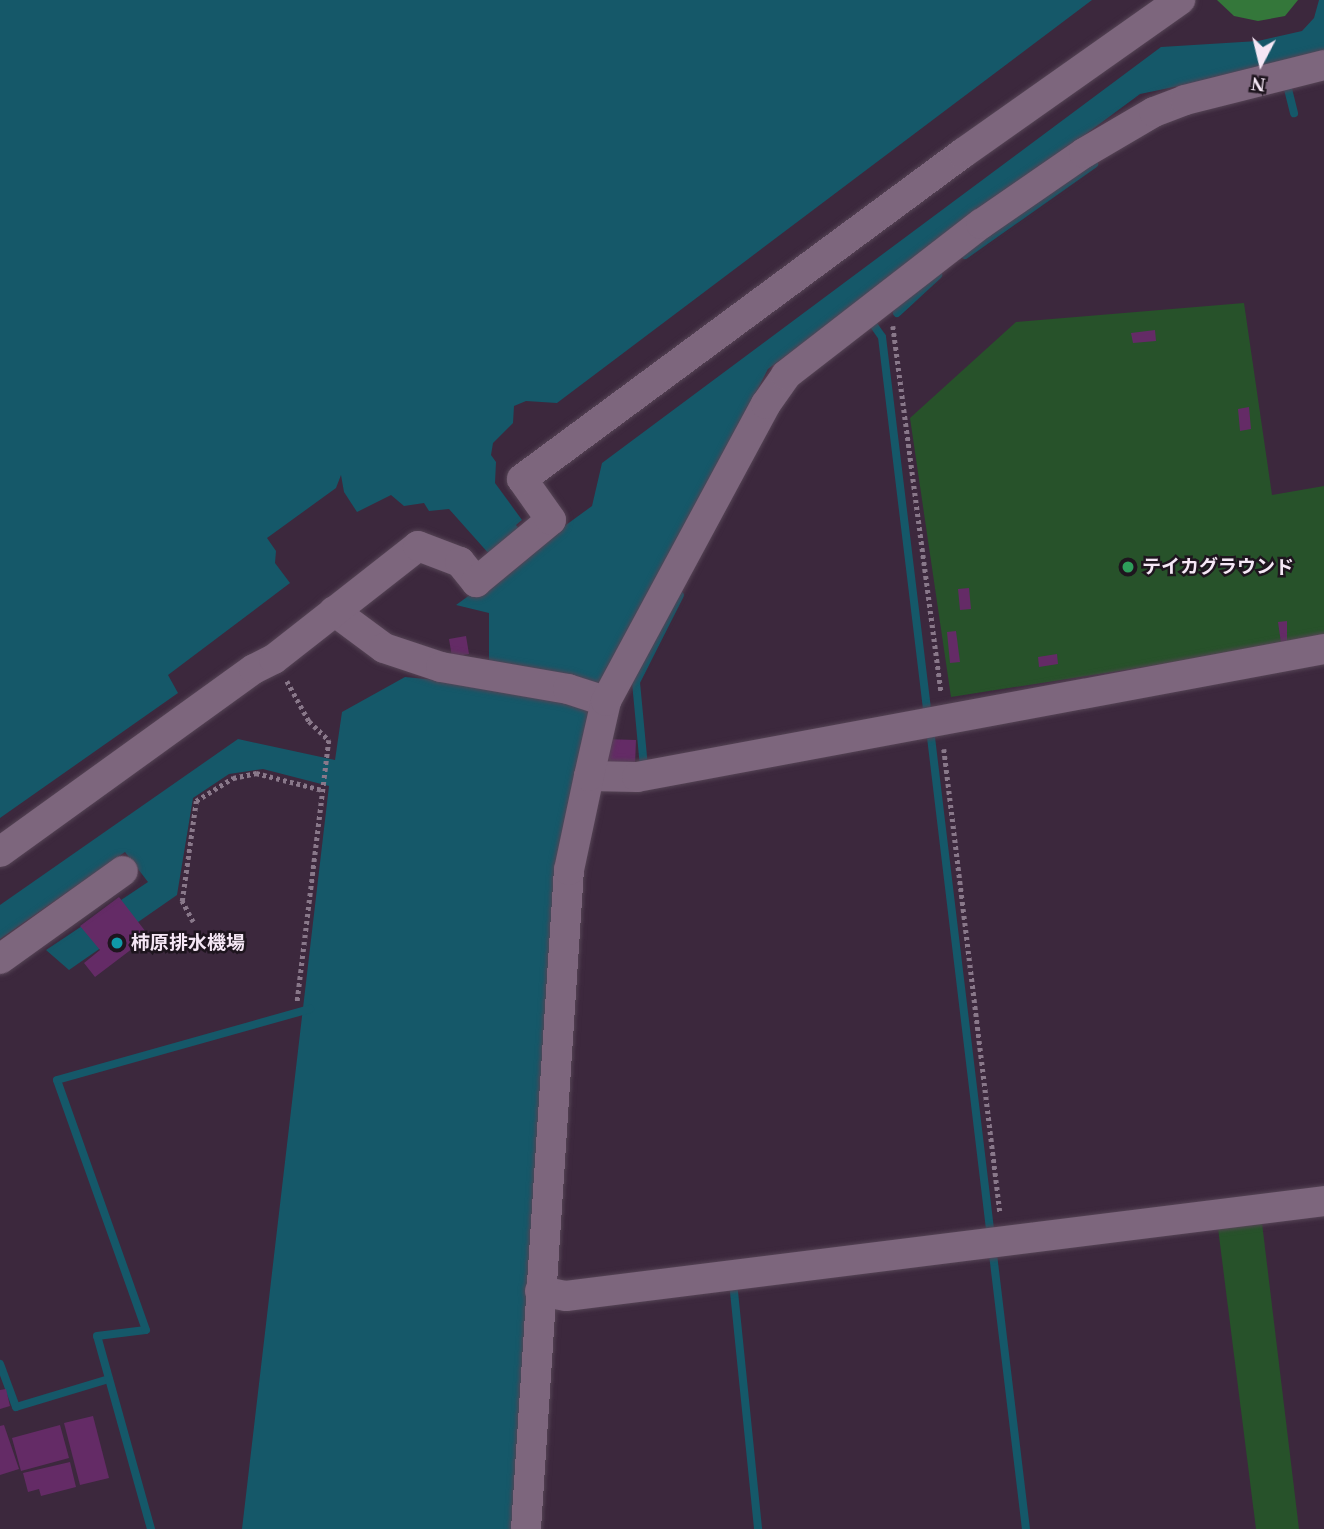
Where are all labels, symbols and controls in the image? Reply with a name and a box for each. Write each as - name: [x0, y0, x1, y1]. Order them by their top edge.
- north arrow: [1226, 28, 1296, 98]
- text: N: [1250, 73, 1266, 96]
- place label: テイカグラウンド: [1142, 556, 1294, 578]
- marker: テイカグラウンド: [1120, 559, 1136, 575]
- place label: 柿原排水機場: [131, 932, 245, 954]
- marker: 柿原排水機場: [109, 935, 125, 951]

